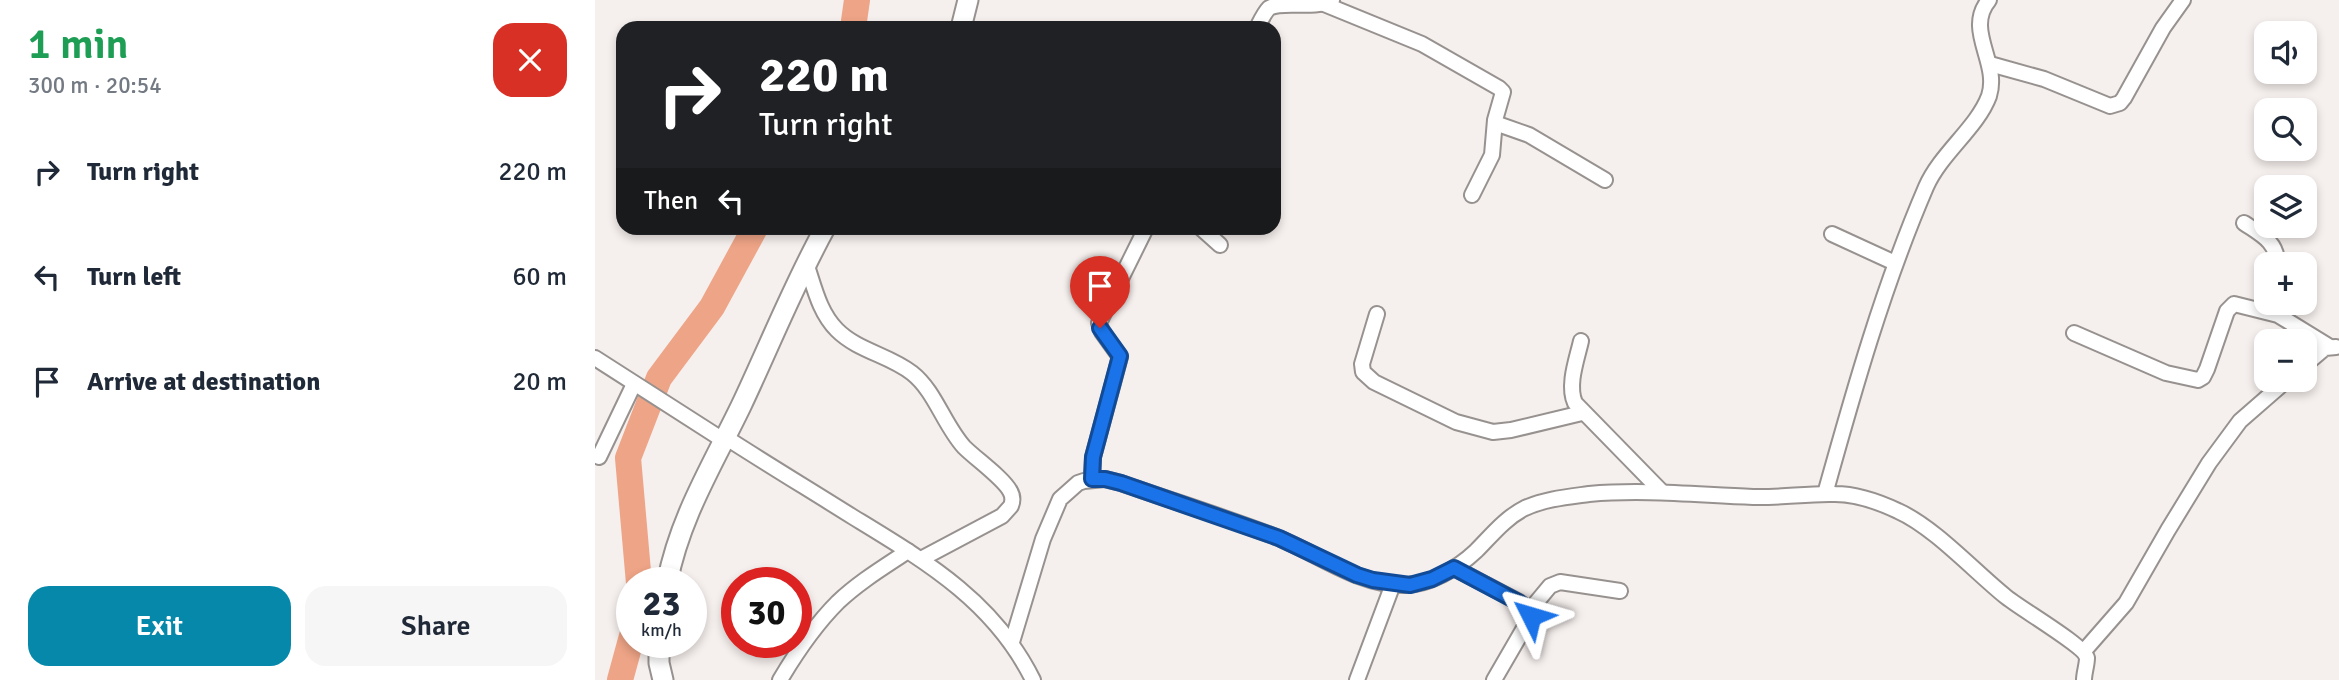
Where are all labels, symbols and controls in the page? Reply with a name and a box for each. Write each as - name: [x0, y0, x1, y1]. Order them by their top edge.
- text: 1 min: [28, 19, 129, 70]
- map controls: [2254, 21, 2317, 392]
- button: sound: [2254, 21, 2317, 84]
- button: close: [493, 23, 567, 97]
- text: 220 m: [759, 45, 889, 105]
- icon: right: [644, 49, 735, 140]
- text: 300 m · 20:54: [28, 71, 162, 100]
- button: search: [2254, 98, 2317, 161]
- text: Turn right: [759, 105, 892, 144]
- icon: right: [28, 153, 66, 191]
- text: Turn right: [87, 156, 199, 188]
- text: 220 m: [498, 156, 567, 188]
- button: layers: [2254, 175, 2317, 238]
- icon: left: [712, 182, 750, 220]
- text: Then: [644, 185, 698, 217]
- button: +: [2254, 252, 2317, 315]
- pin: [1070, 256, 1130, 328]
- icon: left: [28, 258, 66, 296]
- text: Turn left: [87, 261, 181, 293]
- text: 60 m: [512, 261, 567, 293]
- icon: arrive: [1081, 267, 1119, 305]
- button: −: [2254, 329, 2317, 392]
- icon: arrive: [28, 363, 66, 401]
- text: Arrive at destination: [87, 366, 320, 398]
- text: 20 m: [512, 366, 567, 398]
- speed limit sign: 30: [721, 567, 812, 658]
- position arrow: [1494, 579, 1568, 653]
- text: 23: [643, 582, 680, 625]
- button: Exit: [28, 586, 291, 666]
- button: Share: [305, 586, 567, 666]
- text: km/h: [641, 619, 682, 641]

